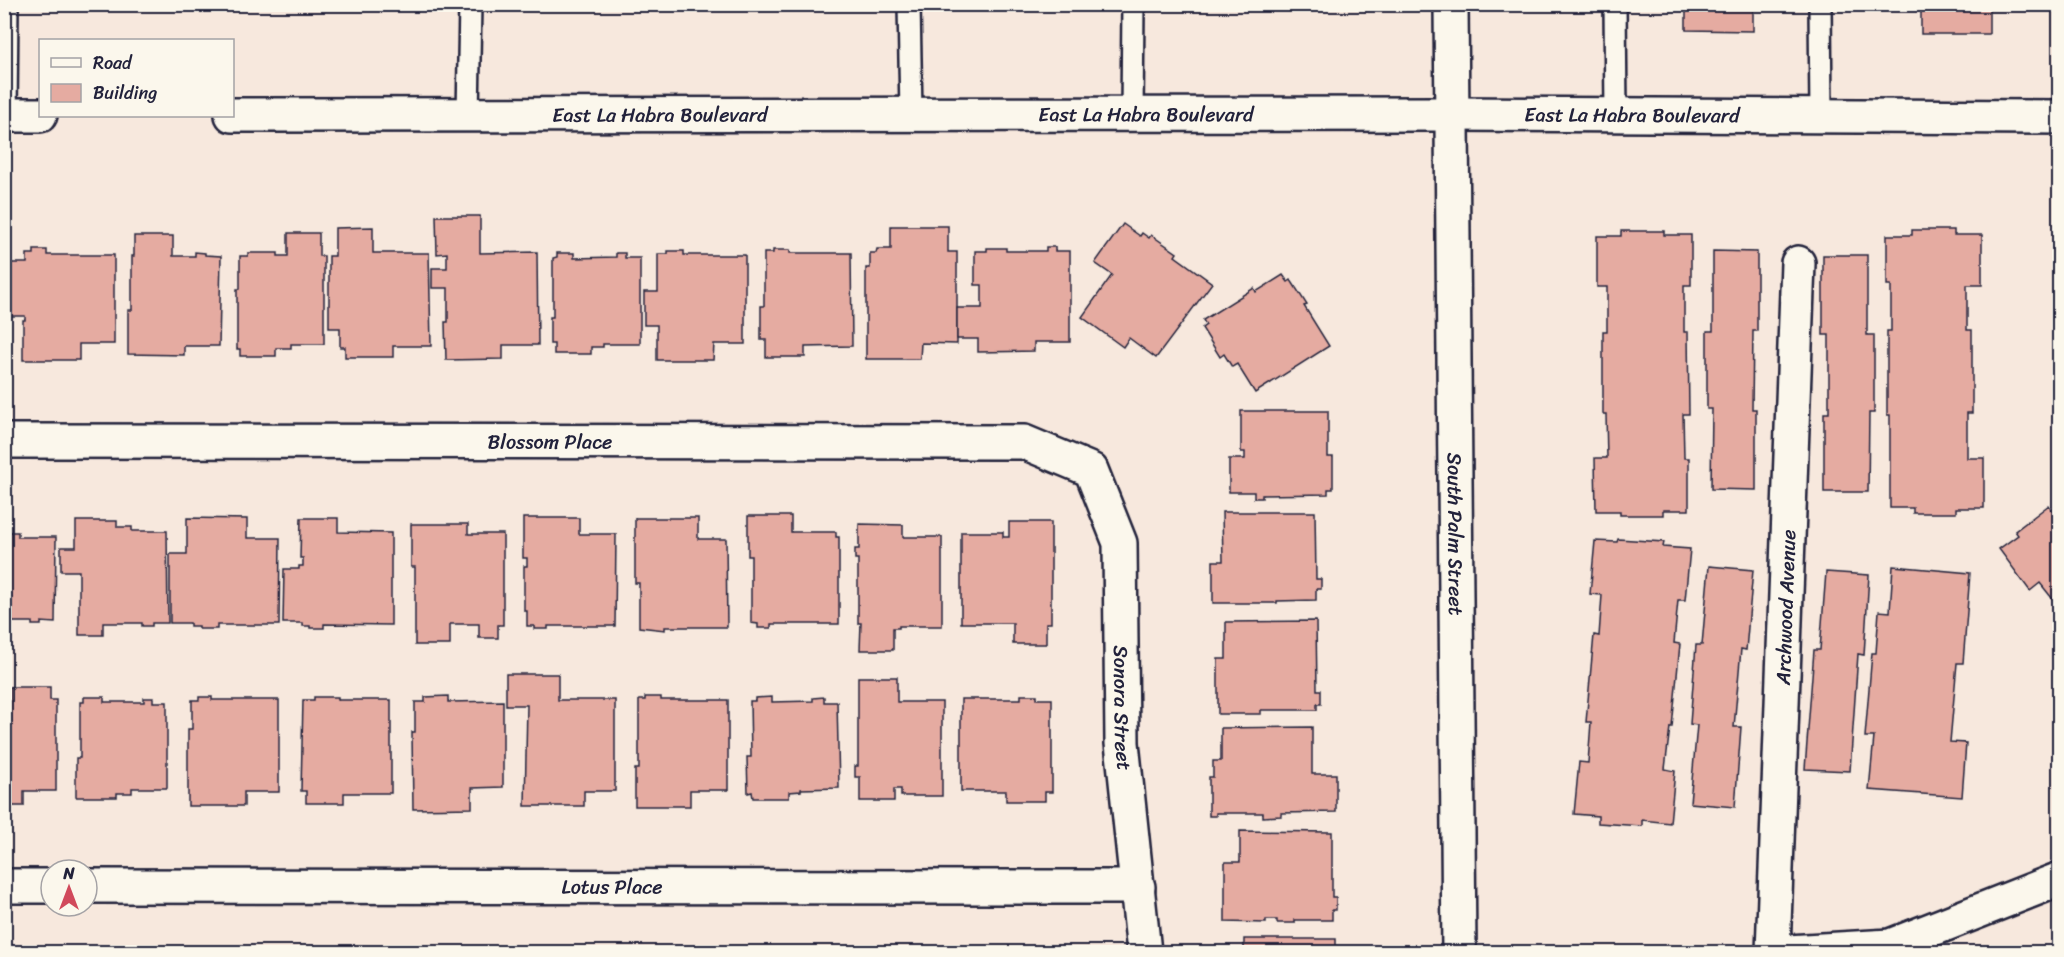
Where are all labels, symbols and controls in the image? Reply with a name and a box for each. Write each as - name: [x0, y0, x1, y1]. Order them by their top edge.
- legend: [39, 39, 234, 117]
- text: Road: [93, 47, 133, 79]
- text: Building: [93, 77, 157, 109]
- street label: East La Habra Boulevard: [1038, 97, 1255, 132]
- street label: East La Habra Boulevard: [1524, 97, 1741, 133]
- street label: East La Habra Boulevard: [552, 98, 769, 133]
- street label: Blossom Place: [488, 424, 612, 460]
- street label: South Palm Street: [1437, 452, 1473, 616]
- street label: Archwood Avenue: [1766, 529, 1806, 687]
- street label: Sonora Street: [1103, 645, 1142, 772]
- north arrow: [39, 858, 99, 918]
- text: N: [62, 859, 75, 888]
- street label: Lotus Place: [561, 869, 663, 905]

